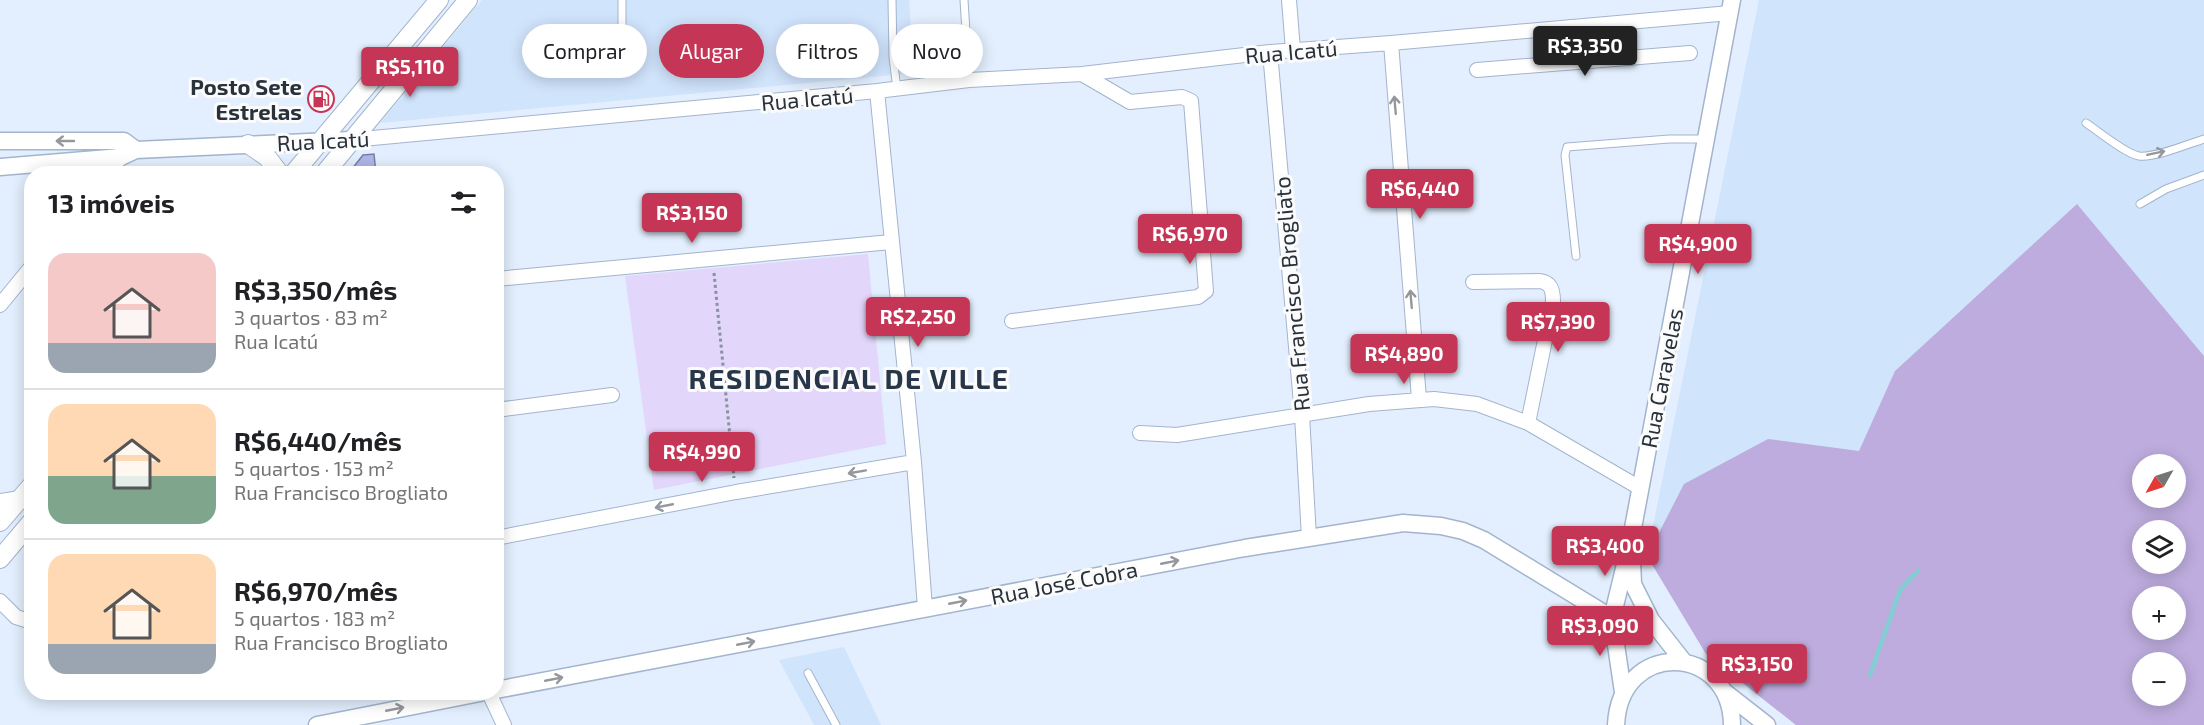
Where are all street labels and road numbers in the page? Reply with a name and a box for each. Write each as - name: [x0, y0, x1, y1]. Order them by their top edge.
- street label: Rua Icatú: [1244, 34, 1338, 68]
- street label: Rua Icatú: [760, 81, 854, 115]
- street label: Rua Icatú: [276, 125, 370, 155]
- street label: Rua Francisco Brogliato: [1268, 176, 1314, 412]
- street label: Rua Caravelas: [1635, 306, 1687, 450]
- street label: Rua José Cobra: [988, 555, 1140, 609]

